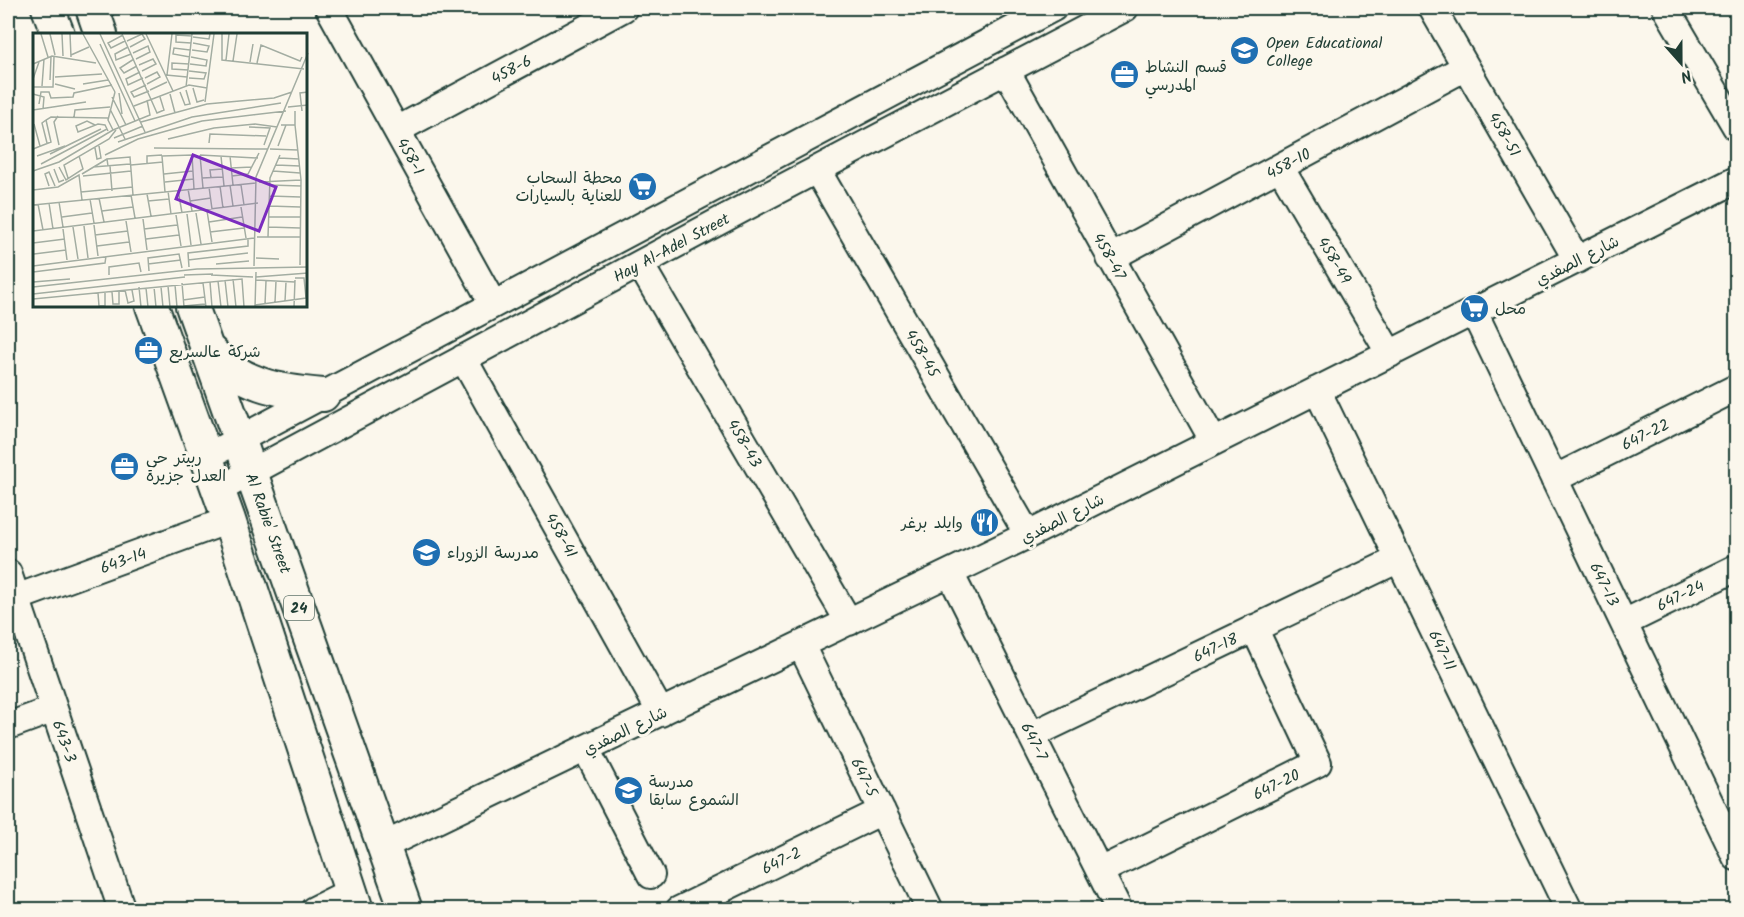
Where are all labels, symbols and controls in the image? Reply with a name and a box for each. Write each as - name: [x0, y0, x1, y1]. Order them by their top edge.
- place label: Open Educational College: [1266, 31, 1383, 74]
- inset map: [33, 33, 308, 308]
- north arrow: [1651, 33, 1711, 93]
- school or university icon: Open Educational College: [1229, 35, 1261, 67]
- street label: 458-6: [487, 49, 537, 92]
- place label: قسم النشاط المدرسي: [1145, 55, 1227, 99]
- office icon: قسم النشاط المدرسي: [1108, 59, 1140, 91]
- text: N: [1677, 62, 1695, 89]
- street label: 458-51: [1481, 108, 1527, 162]
- street label: 458-1: [389, 133, 430, 180]
- street label: 458-10: [1262, 142, 1316, 186]
- place label: محطة السحاب للعناية بالسيارات: [515, 166, 622, 209]
- supermarket icon: محطة السحاب للعناية بالسيارات: [627, 170, 659, 202]
- street label: Hay Al-Adel Street: [609, 207, 735, 290]
- street label: 458-47: [1085, 229, 1132, 285]
- street label: شارع الصفدي: [1532, 230, 1624, 293]
- street label: 458-49: [1310, 232, 1357, 289]
- supermarket icon: محل: [1458, 292, 1490, 324]
- place label: محل: [1495, 297, 1526, 322]
- street label: 458-45: [898, 325, 946, 384]
- office icon: شركة عالسريع: [132, 335, 164, 367]
- place label: شركة عالسريع: [169, 340, 261, 365]
- street label: 647-22: [1617, 413, 1674, 458]
- street label: 458-43: [720, 415, 768, 473]
- place label: ربيتر حي العدل جزيرة: [146, 446, 226, 489]
- office icon: ربيتر حي العدل جزيرة: [109, 450, 141, 482]
- street label: Al Rabie' Street: [238, 470, 298, 578]
- street label: شارع الصفدي: [1017, 488, 1109, 551]
- restaurant icon: وايلد برغر: [968, 506, 1000, 538]
- street label: 458-41: [538, 509, 583, 563]
- place label: وايلد برغر: [900, 511, 963, 536]
- school or university icon: مدرسة الزوراء: [410, 536, 442, 568]
- street label: 643-14: [97, 541, 151, 581]
- place label: مدرسة الزوراء: [447, 541, 539, 566]
- street label: 647-13: [1582, 558, 1625, 611]
- street label: 647-24: [1652, 574, 1709, 619]
- road number: 24: [284, 596, 314, 620]
- street label: 647-11: [1421, 626, 1462, 675]
- street label: 647-18: [1189, 627, 1243, 670]
- street label: شارع الصفدي: [579, 700, 672, 762]
- street label: 643-3: [45, 717, 82, 766]
- street label: 647-7: [1013, 718, 1054, 766]
- street label: 647-5: [843, 754, 884, 803]
- street label: 647-20: [1249, 763, 1304, 807]
- place label: مدرسة الشموع سابقا: [649, 770, 739, 813]
- school or university icon: مدرسة الشموع سابقا: [612, 774, 644, 806]
- street label: 647-2: [757, 841, 806, 882]

